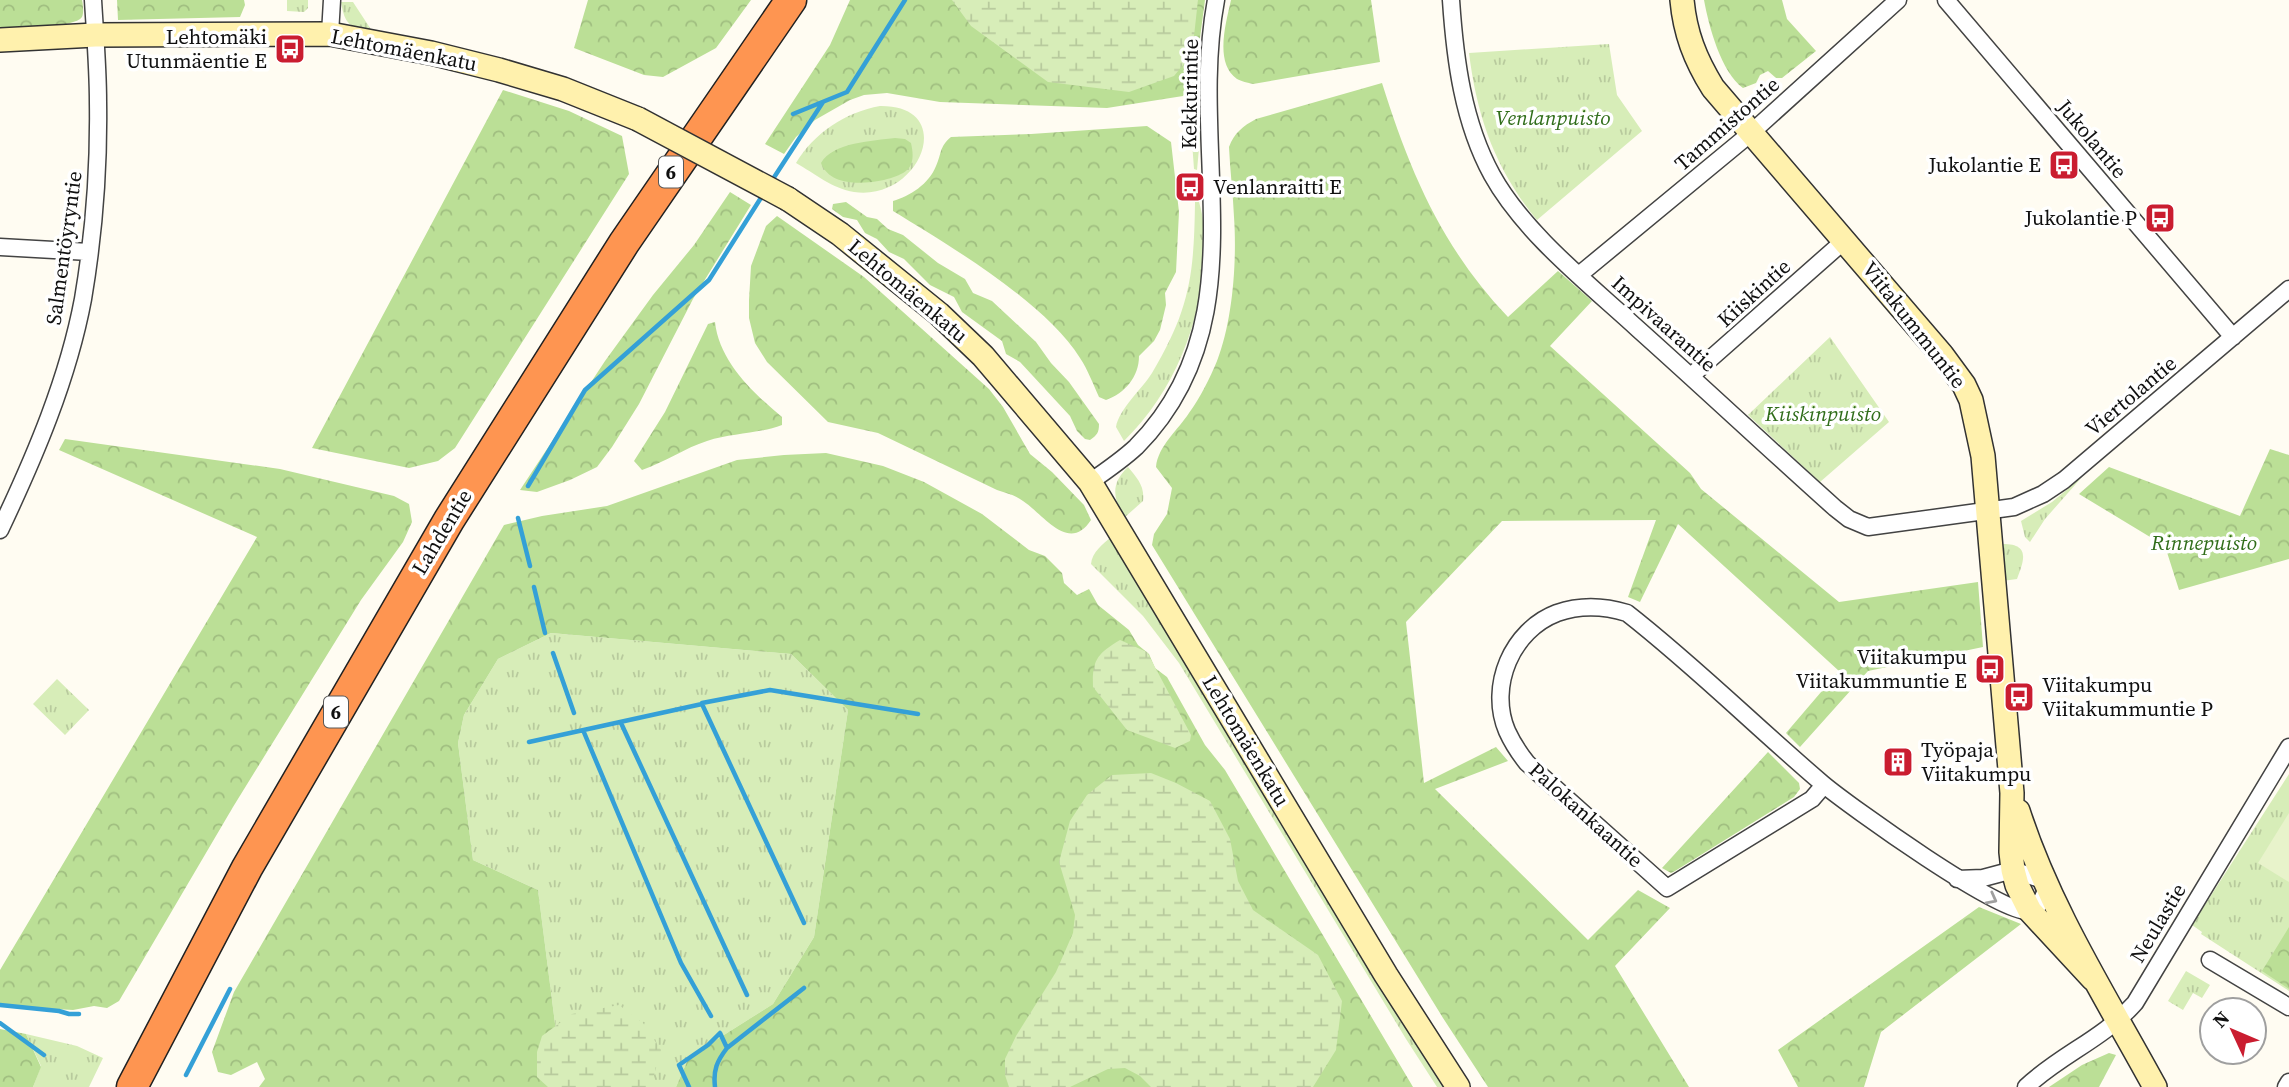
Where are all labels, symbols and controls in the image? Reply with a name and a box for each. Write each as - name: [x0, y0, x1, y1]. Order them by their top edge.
- street label: Lehtomäenkatu: [329, 21, 480, 78]
- place label: Lehtomäki Utunmäentie E: [126, 22, 267, 75]
- bus stop icon: Lehtomäki Utunmäentie E: [273, 32, 307, 66]
- street label: Kekkurintie: [1174, 38, 1205, 150]
- street label: Tammistontie: [1668, 70, 1785, 177]
- street label: Jukolantie: [2050, 92, 2134, 184]
- park label: Venlanpuisto: [1496, 103, 1610, 132]
- bus stop icon: Jukolantie E: [2047, 148, 2081, 182]
- place label: Jukolantie E: [1928, 150, 2041, 179]
- road number: 6: [659, 156, 683, 188]
- street label: Salmentöyryntie: [38, 169, 89, 327]
- bus stop icon: Venlanraitti E: [1173, 170, 1207, 204]
- place label: Venlanraitti E: [1213, 172, 1342, 201]
- bus stop icon: Jukolantie P: [2143, 201, 2177, 235]
- place label: Jukolantie P: [2024, 203, 2137, 232]
- street label: Lehtomäenkatu: [842, 232, 974, 349]
- street label: Kiiskintie: [1711, 252, 1797, 333]
- street label: Viitakummuntie: [1856, 255, 1973, 394]
- street label: Impivaarantie: [1606, 269, 1723, 378]
- street label: Viertolantie: [2079, 349, 2183, 442]
- park label: Kiiskinpuisto: [1764, 399, 1881, 428]
- street label: Lahdentie: [405, 484, 478, 580]
- park label: Rinnepuisto: [2150, 528, 2257, 557]
- place label: Viitakumpu Viitakummuntie E: [1796, 642, 1967, 695]
- bus stop icon: Viitakumpu Viitakummuntie E: [1973, 652, 2007, 686]
- street label: Lehtomäenkatu: [1196, 670, 1297, 812]
- place label: Viitakumpu Viitakummuntie P: [2042, 670, 2213, 723]
- bus stop icon: Viitakumpu Viitakummuntie P: [2002, 680, 2036, 714]
- road number: 6: [324, 696, 348, 727]
- place label: Työpaja Viitakumpu: [1921, 735, 2031, 788]
- building icon: Työpaja Viitakumpu: [1881, 745, 1915, 779]
- street label: Palokankaantie: [1523, 755, 1650, 874]
- street label: Neulastie: [2123, 878, 2193, 968]
- one-way arrow: [1985, 891, 1997, 904]
- north arrow: [2198, 996, 2268, 1066]
- text: N: [2207, 1005, 2235, 1033]

